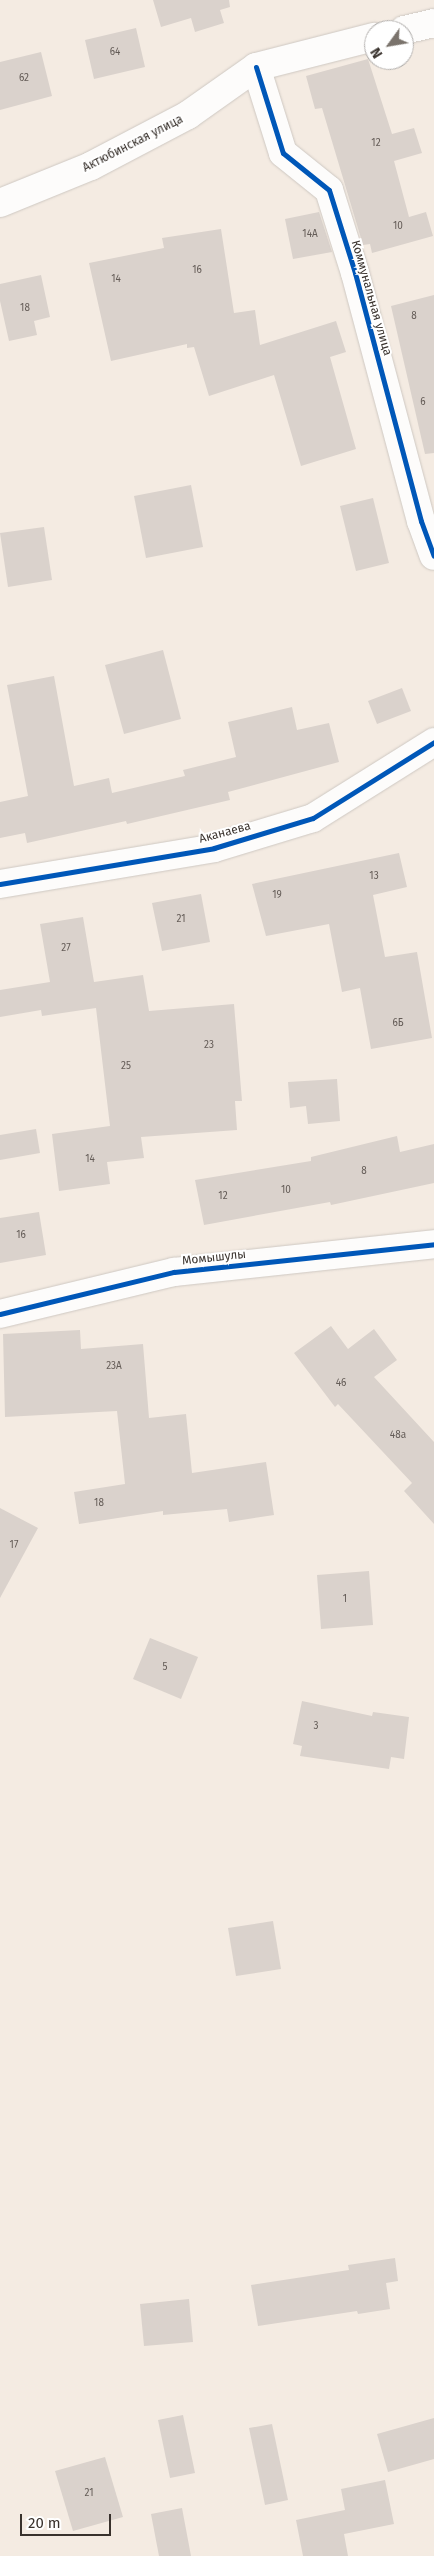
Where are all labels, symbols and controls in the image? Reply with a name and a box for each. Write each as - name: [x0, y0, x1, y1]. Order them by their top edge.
- north arrow: [364, 20, 414, 70]
- text: N: [367, 44, 386, 61]
- house number: 64: [110, 47, 120, 59]
- house number: 62: [19, 73, 29, 85]
- street label: Актюбинская улица: [80, 112, 186, 176]
- house number: 12: [371, 138, 381, 150]
- house number: 10: [393, 221, 403, 233]
- house number: 14А: [302, 229, 318, 241]
- street label: Коммунальная улица: [348, 239, 394, 357]
- house number: 16: [192, 265, 202, 277]
- house number: 14: [111, 274, 121, 286]
- house number: 18: [20, 303, 30, 315]
- house number: 8: [411, 311, 417, 323]
- house number: 6: [420, 397, 426, 409]
- street label: Аканаева: [198, 819, 252, 847]
- house number: 13: [369, 871, 379, 883]
- house number: 19: [272, 890, 282, 902]
- house number: 21: [176, 914, 186, 926]
- house number: 27: [61, 943, 71, 955]
- house number: 6Б: [392, 1018, 404, 1030]
- house number: 23: [204, 1040, 214, 1052]
- house number: 25: [121, 1061, 131, 1073]
- house number: 14: [85, 1154, 95, 1166]
- house number: 8: [361, 1166, 367, 1178]
- house number: 10: [281, 1185, 291, 1197]
- house number: 12: [218, 1191, 228, 1203]
- house number: 16: [16, 1230, 26, 1242]
- street label: Момышулы: [181, 1247, 247, 1269]
- house number: 23А: [106, 1361, 122, 1373]
- house number: 46: [336, 1378, 346, 1390]
- house number: 48а: [390, 1430, 406, 1442]
- house number: 18: [94, 1498, 104, 1510]
- house number: 17: [10, 1540, 18, 1552]
- house number: 1: [343, 1594, 347, 1606]
- house number: 5: [162, 1662, 168, 1674]
- house number: 3: [314, 1721, 318, 1733]
- house number: 21: [84, 2488, 94, 2500]
- scale bar: [22, 2504, 114, 2536]
- text: 20 m: [28, 2514, 61, 2532]

